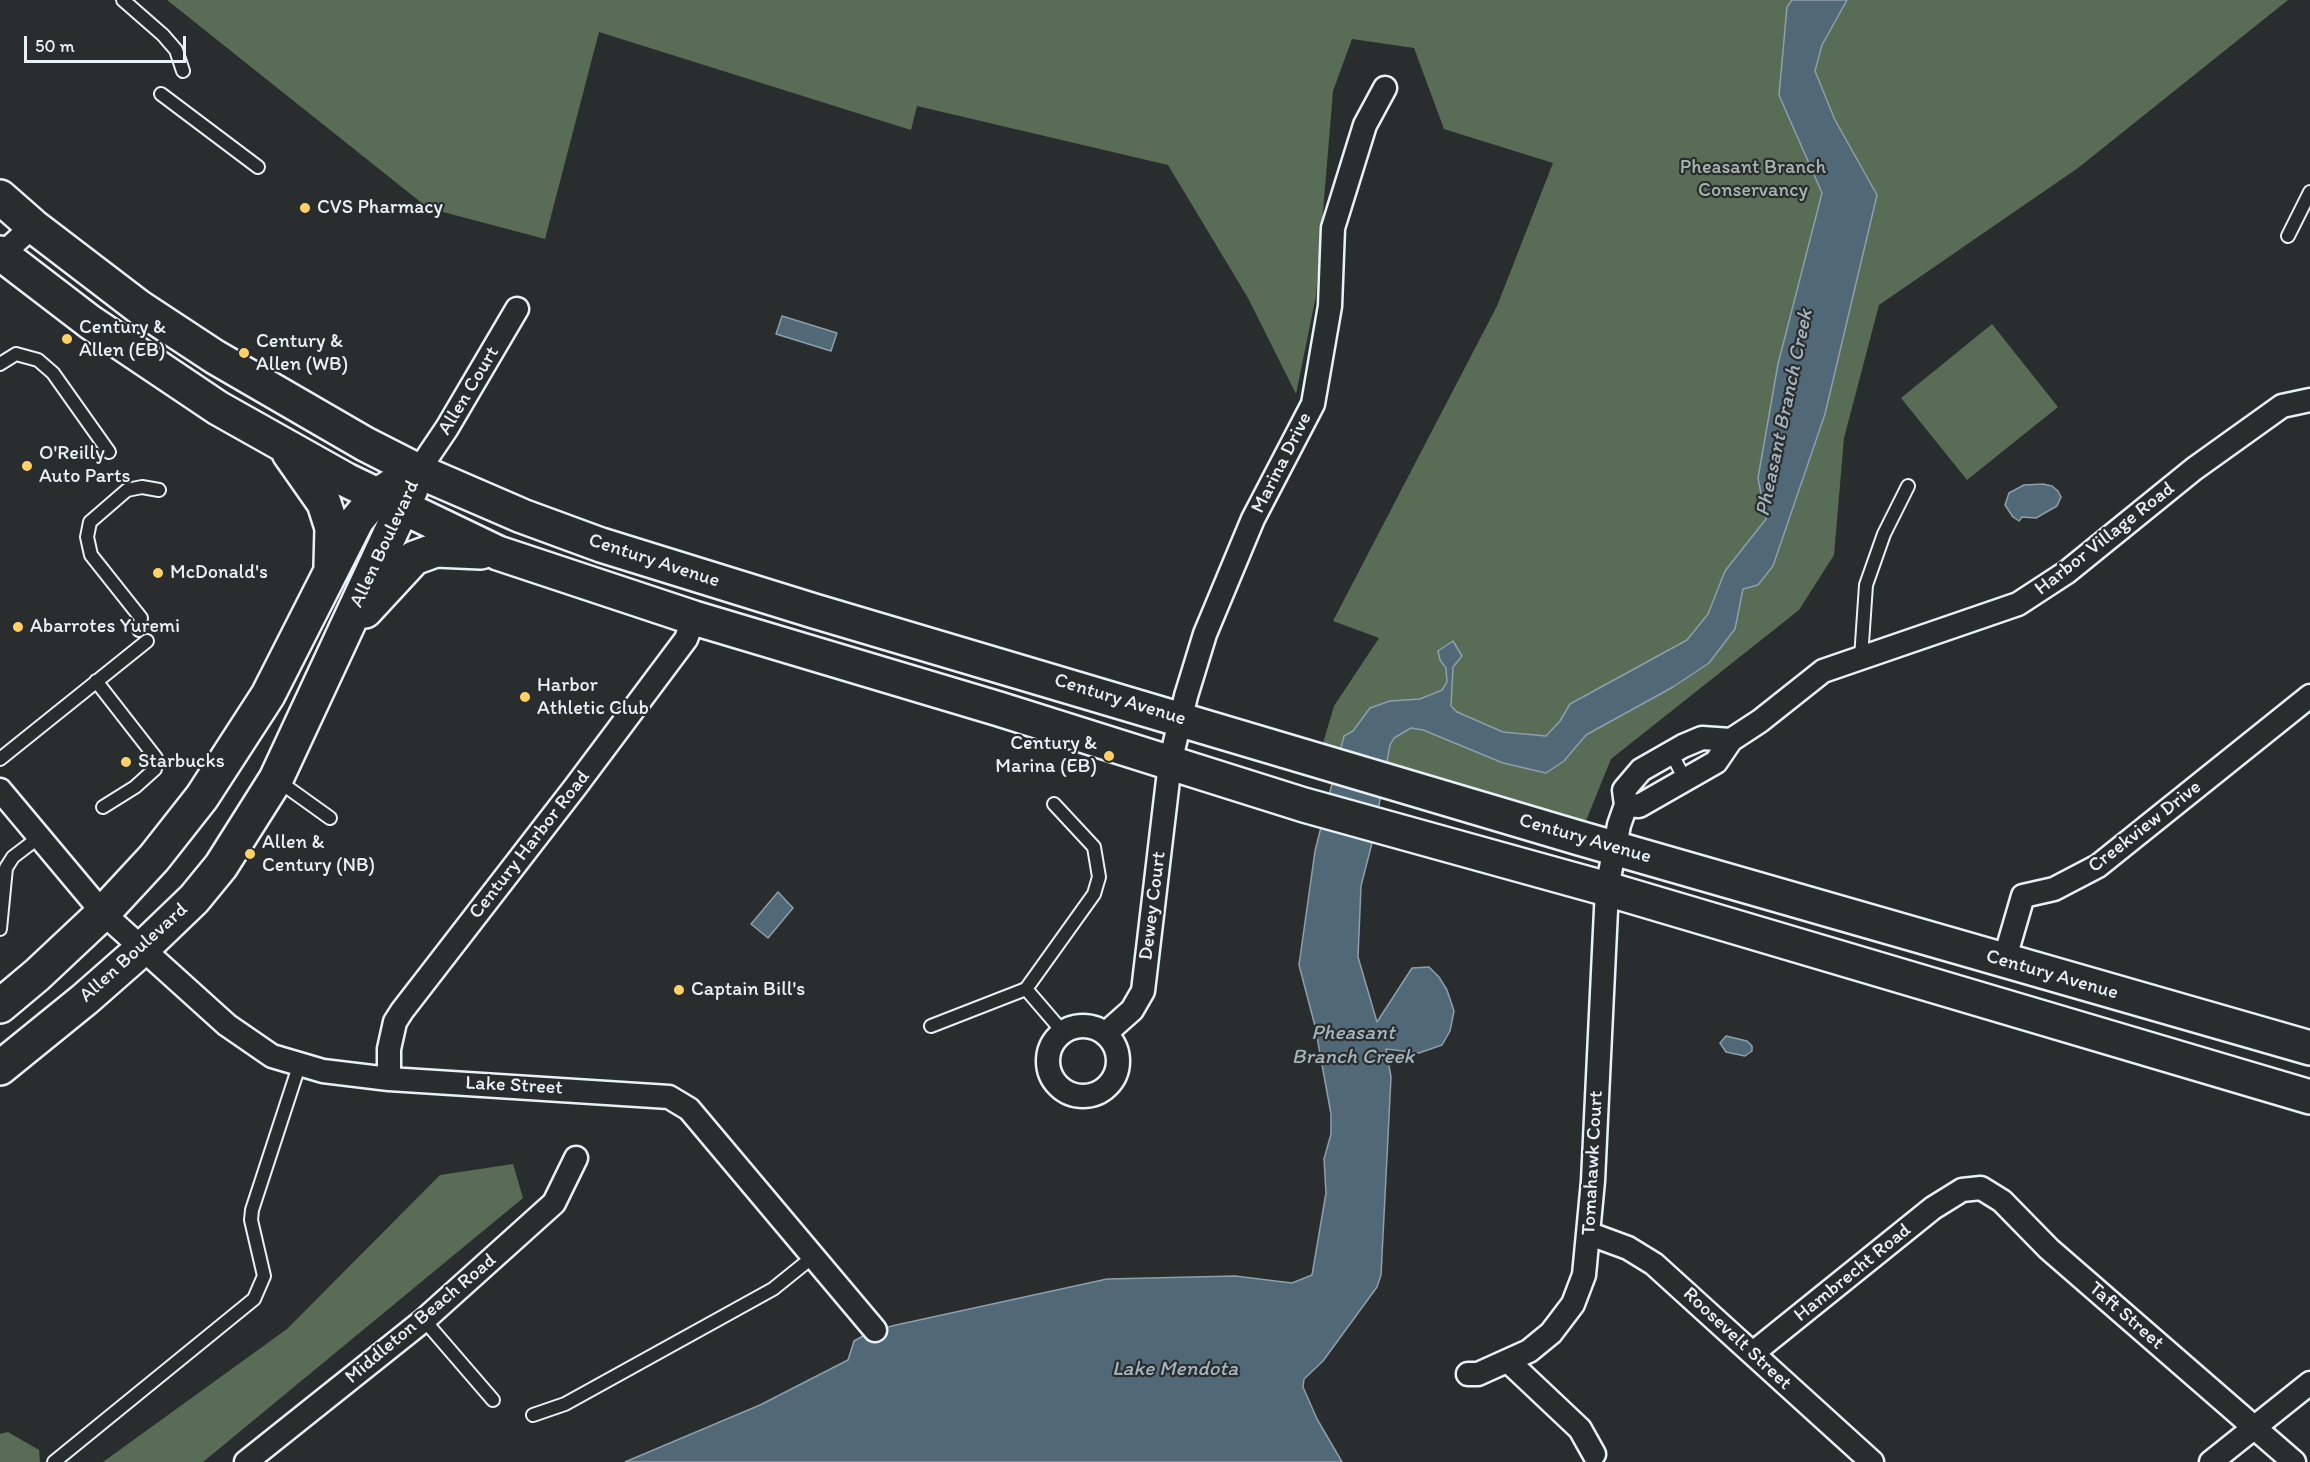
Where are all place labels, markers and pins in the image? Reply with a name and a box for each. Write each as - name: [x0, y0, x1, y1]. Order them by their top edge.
- place label: CVS Pharmacy: [317, 196, 443, 220]
- marker: CVS Pharmacy: [298, 201, 312, 215]
- place label: Century & Allen (EB): [79, 316, 166, 363]
- place label: Century & Allen (WB): [256, 330, 348, 377]
- marker: Century & Allen (EB): [60, 332, 74, 346]
- marker: Century & Allen (WB): [237, 346, 251, 360]
- place label: O'Reilly Auto Parts: [39, 442, 130, 489]
- marker: O'Reilly Auto Parts: [20, 459, 34, 473]
- place label: McDonald's: [170, 561, 268, 585]
- marker: McDonald's: [151, 566, 165, 580]
- place label: Abarrotes Yuremi: [30, 615, 180, 639]
- marker: Abarrotes Yuremi: [11, 620, 25, 634]
- place label: Harbor Athletic Club: [537, 674, 649, 721]
- marker: Harbor Athletic Club: [518, 690, 532, 704]
- place label: Century & Marina (EB): [995, 732, 1097, 779]
- marker: Century & Marina (EB): [1102, 749, 1116, 763]
- place label: Starbucks: [138, 750, 225, 774]
- marker: Starbucks: [119, 755, 133, 769]
- place label: Allen & Century (NB): [262, 831, 375, 878]
- marker: Allen & Century (NB): [243, 847, 257, 861]
- place label: Captain Bill's: [691, 978, 805, 1002]
- marker: Captain Bill's: [672, 983, 686, 997]

